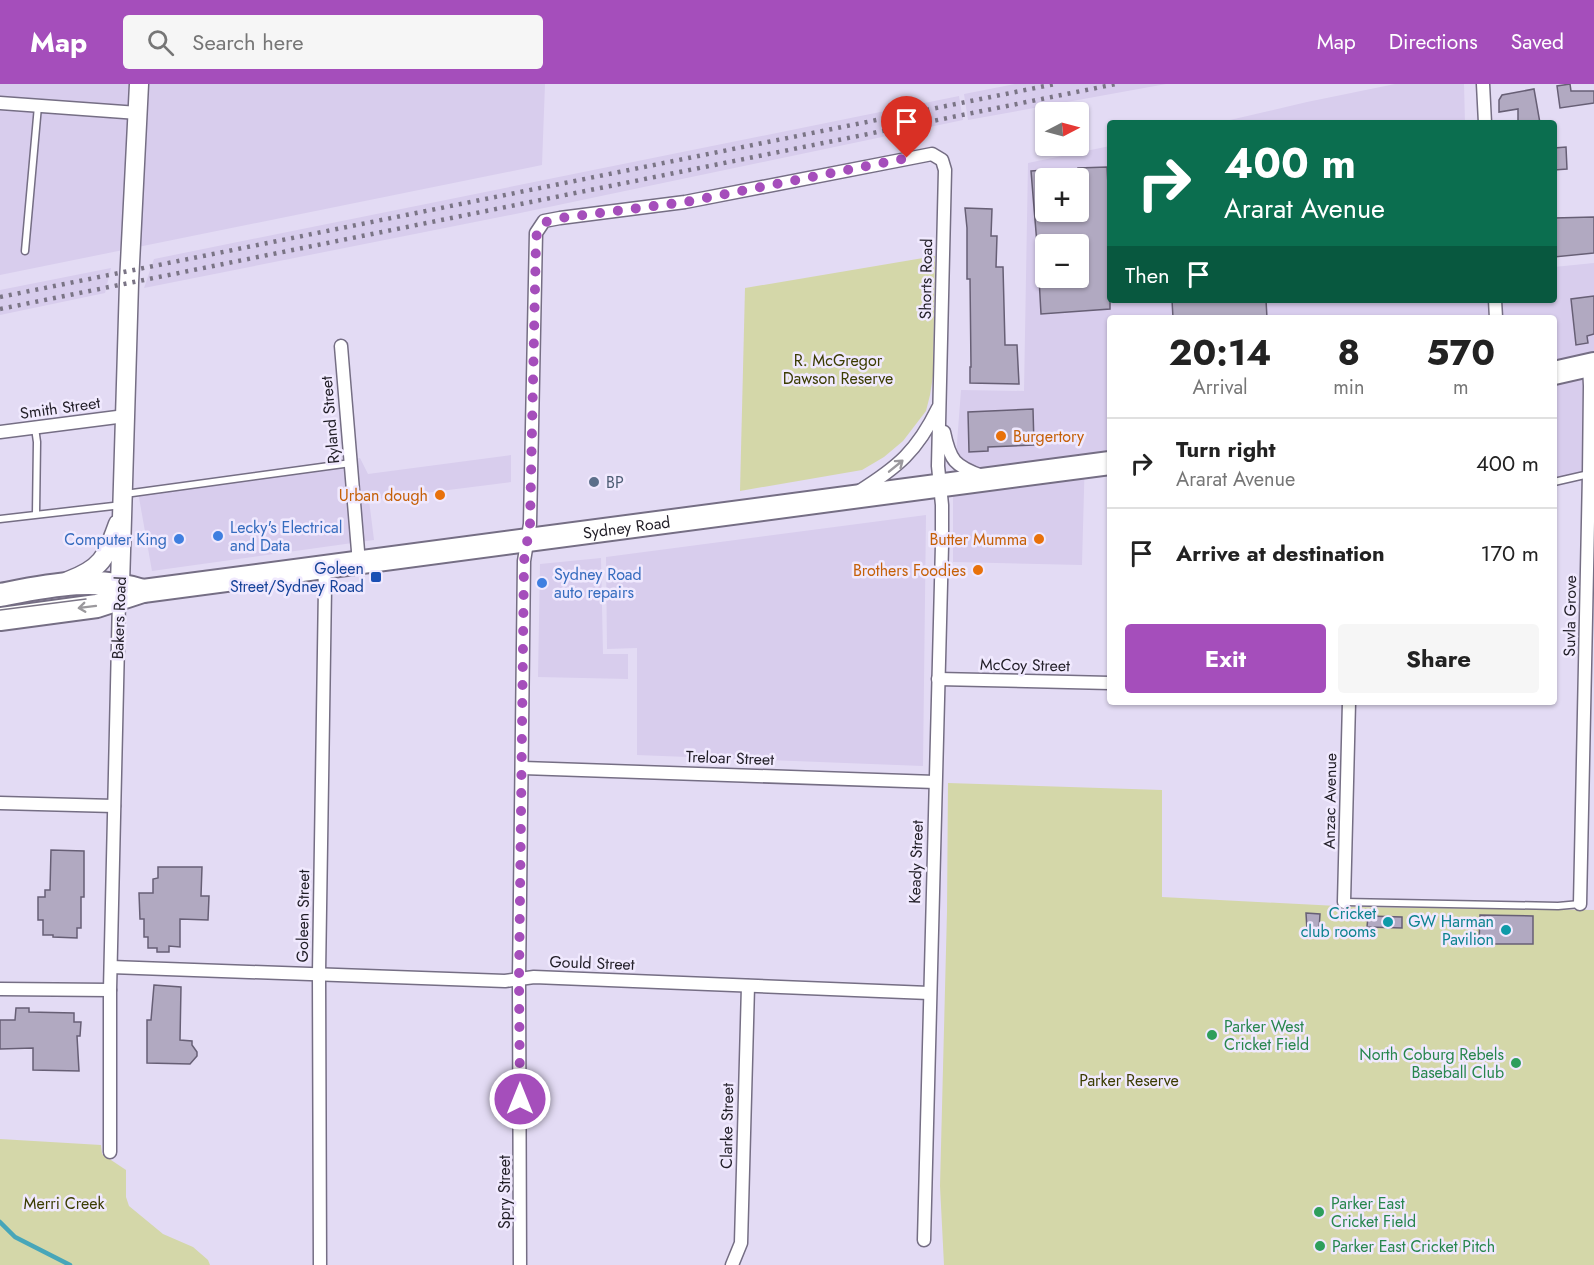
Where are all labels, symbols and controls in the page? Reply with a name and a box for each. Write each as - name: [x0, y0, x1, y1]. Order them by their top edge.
- search box: [123, 15, 543, 69]
- text: Map: [30, 22, 87, 63]
- icon: search: [144, 26, 177, 59]
- text: Search here: [192, 26, 304, 58]
- text: Map: [1317, 27, 1356, 57]
- text: Directions: [1389, 27, 1478, 57]
- text: Saved: [1511, 27, 1564, 57]
- pin: [881, 96, 932, 158]
- north arrow: [1035, 102, 1089, 156]
- map controls: [1035, 102, 1089, 288]
- icon: arrive: [890, 105, 923, 138]
- text: 400 m: [1224, 133, 1356, 194]
- icon: right: [1125, 144, 1203, 222]
- button: +: [1035, 168, 1089, 222]
- text: Ararat Avenue: [1224, 189, 1385, 228]
- button: −: [1035, 234, 1089, 288]
- street label: Shorts Road: [914, 238, 938, 320]
- icon: arrive: [1182, 258, 1215, 291]
- text: Then: [1125, 259, 1170, 291]
- text: 20:14: [1169, 326, 1271, 378]
- text: 8: [1338, 326, 1360, 378]
- text: 570: [1426, 326, 1495, 378]
- park label: R. McGregor Dawson Reserve: [783, 349, 893, 390]
- text: Arrival: [1193, 373, 1248, 402]
- text: min: [1333, 373, 1365, 402]
- text: m: [1453, 373, 1469, 402]
- street label: Ryland Street: [315, 375, 345, 465]
- street label: Smith Street: [18, 391, 102, 425]
- place label: Burgertory: [1013, 425, 1085, 448]
- marker: Burgertory: [994, 429, 1008, 443]
- text: Turn right: [1176, 433, 1276, 465]
- icon: right: [1125, 447, 1158, 480]
- text: 400 m: [1476, 447, 1539, 479]
- one-way arrow: [887, 460, 903, 473]
- text: Ararat Avenue: [1176, 465, 1295, 494]
- place label: BP: [606, 471, 624, 494]
- marker: BP: [587, 475, 601, 489]
- place label: Urban dough: [339, 484, 428, 507]
- marker: Urban dough: [433, 488, 447, 502]
- street label: Sydney Road: [582, 510, 672, 544]
- place label: Lecky's Electrical and Data: [230, 516, 343, 557]
- place label: Computer King: [64, 528, 167, 551]
- place label: Butter Mumma: [929, 528, 1027, 551]
- marker: Lecky's Electrical and Data: [211, 529, 225, 543]
- marker: Computer King: [172, 532, 186, 546]
- marker: Butter Mumma: [1032, 532, 1046, 546]
- icon: arrive: [1125, 537, 1158, 570]
- text: Arrive at destination: [1176, 537, 1385, 569]
- text: 170 m: [1481, 537, 1539, 569]
- place label: Goleen Street/Sydney Road: [230, 557, 364, 598]
- place label: Brothers Foodies: [853, 559, 966, 582]
- place label: Sydney Road auto repairs: [554, 563, 642, 604]
- marker: Brothers Foodies: [971, 563, 985, 577]
- marker: Goleen Street/Sydney Road: [369, 570, 383, 584]
- street label: Suvla Grove: [1558, 575, 1582, 657]
- street label: Bakers Road: [106, 576, 132, 660]
- marker: Sydney Road auto repairs: [535, 576, 549, 590]
- one-way arrow: [78, 602, 97, 613]
- button: Exit: [1125, 624, 1326, 693]
- button: Share: [1338, 624, 1539, 693]
- street label: McCoy Street: [980, 653, 1070, 677]
- street label: Treloar Street: [686, 745, 775, 771]
- street label: Anzac Avenue: [1318, 753, 1342, 849]
- street label: Keady Street: [903, 820, 929, 904]
- street label: Goleen Street: [291, 869, 315, 963]
- place label: Cricket club rooms: [1301, 902, 1376, 943]
- place label: GW Harman Pavilion: [1408, 910, 1494, 951]
- marker: Cricket club rooms: [1381, 915, 1395, 929]
- marker: GW Harman Pavilion: [1499, 923, 1513, 937]
- street label: Gould Street: [549, 950, 635, 976]
- place label: Parker West Cricket Field: [1224, 1015, 1309, 1056]
- marker: Parker West Cricket Field: [1205, 1028, 1219, 1042]
- place label: North Coburg Rebels Baseball Club: [1359, 1043, 1504, 1084]
- marker: North Coburg Rebels Baseball Club: [1509, 1056, 1523, 1070]
- position arrow: [488, 1067, 552, 1131]
- park label: Parker Reserve: [1079, 1069, 1179, 1092]
- street label: Clarke Street: [715, 1083, 739, 1169]
- street label: Spry Street: [493, 1155, 516, 1229]
- park label: Merri Creek: [24, 1192, 105, 1215]
- place label: Parker East Cricket Field: [1331, 1192, 1416, 1233]
- marker: Parker East Cricket Field: [1312, 1205, 1326, 1219]
- place label: Parker East Cricket Pitch: [1332, 1235, 1495, 1258]
- marker: Parker East Cricket Pitch: [1313, 1239, 1327, 1253]

